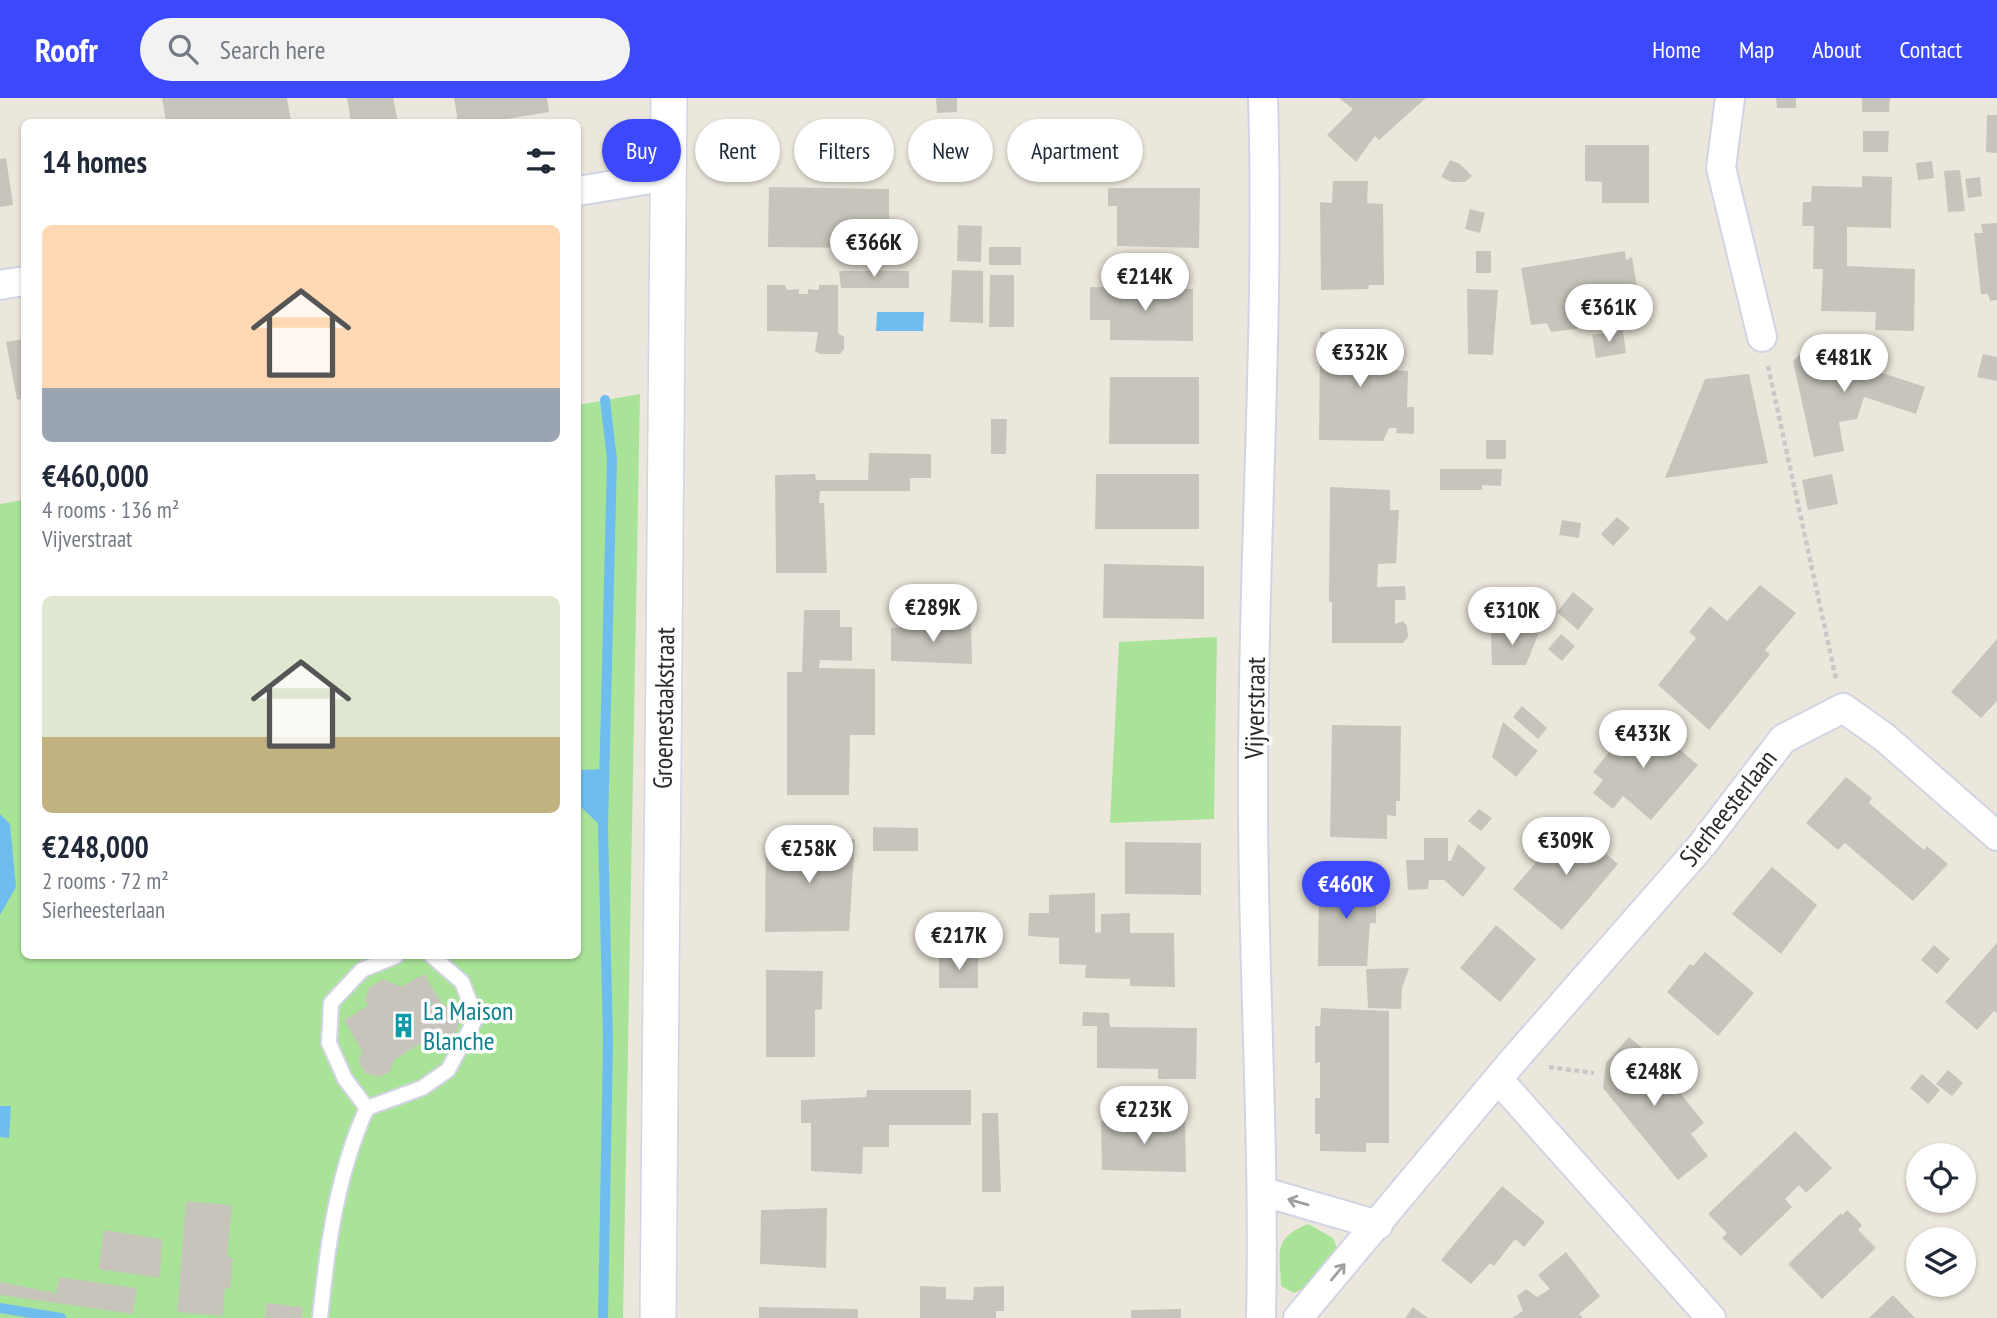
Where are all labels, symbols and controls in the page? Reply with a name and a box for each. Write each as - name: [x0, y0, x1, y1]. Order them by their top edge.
- search box: [140, 18, 630, 81]
- text: Roofr: [35, 28, 98, 71]
- icon: search: [164, 30, 202, 68]
- text: Search here: [220, 33, 325, 66]
- text: Home: [1652, 34, 1701, 65]
- text: Map: [1739, 34, 1774, 65]
- text: About: [1812, 34, 1861, 65]
- text: Contact: [1899, 34, 1962, 65]
- chip: Buy: [602, 119, 681, 182]
- chip: Rent: [695, 119, 780, 182]
- chip: Filters: [794, 119, 894, 182]
- chip: New: [908, 119, 993, 182]
- chip: Apartment: [1007, 119, 1143, 182]
- text: 14 homes: [42, 142, 147, 181]
- icon: filters: [522, 142, 560, 180]
- pin: €366K: [825, 220, 923, 279]
- text: €366K: [846, 227, 902, 256]
- pin: €214K: [1096, 254, 1194, 313]
- text: €214K: [1117, 261, 1173, 290]
- icon: home: [238, 270, 364, 396]
- pin: €361K: [1560, 285, 1658, 344]
- text: €361K: [1581, 292, 1637, 321]
- pin: €332K: [1311, 330, 1409, 389]
- pin: €481K: [1795, 334, 1893, 394]
- text: €332K: [1332, 337, 1388, 366]
- text: €481K: [1816, 342, 1872, 371]
- text: €460,000: [42, 456, 149, 495]
- text: 4 rooms · 136 m²: [42, 495, 179, 524]
- text: Vijverstraat: [42, 524, 132, 553]
- pin: €289K: [884, 584, 982, 644]
- pin: €310K: [1463, 588, 1561, 647]
- text: €289K: [905, 592, 961, 621]
- text: €310K: [1484, 595, 1540, 624]
- street label: Groenestaakstraat: [646, 627, 681, 789]
- icon: home: [238, 641, 364, 767]
- street label: Vijverstraat: [1237, 657, 1272, 760]
- pin: €433K: [1594, 710, 1692, 770]
- text: €433K: [1615, 718, 1671, 747]
- street label: Sierheesterlaan: [1672, 743, 1783, 873]
- pin: €309K: [1517, 818, 1615, 877]
- text: €309K: [1538, 825, 1594, 854]
- pin: €258K: [760, 826, 858, 885]
- text: €248,000: [42, 827, 149, 866]
- text: €258K: [781, 833, 837, 862]
- pin: €460K: [1297, 862, 1395, 921]
- text: 2 rooms · 72 m²: [42, 866, 169, 895]
- text: €460K: [1318, 869, 1374, 898]
- text: Sierheesterlaan: [42, 895, 165, 924]
- pin: €217K: [910, 912, 1008, 972]
- text: €217K: [931, 920, 987, 949]
- place label: La Maison Blanche: [423, 994, 513, 1057]
- building icon: La Maison Blanche: [389, 1012, 417, 1040]
- pin: €248K: [1605, 1048, 1703, 1108]
- text: €248K: [1626, 1056, 1682, 1085]
- pin: €223K: [1095, 1086, 1193, 1146]
- text: €223K: [1116, 1094, 1172, 1123]
- map controls: [1906, 1143, 1976, 1297]
- button: locate: [1906, 1143, 1976, 1213]
- one-way arrow: [1287, 1194, 1309, 1207]
- button: layers: [1906, 1227, 1976, 1297]
- one-way arrow: [1330, 1263, 1346, 1281]

